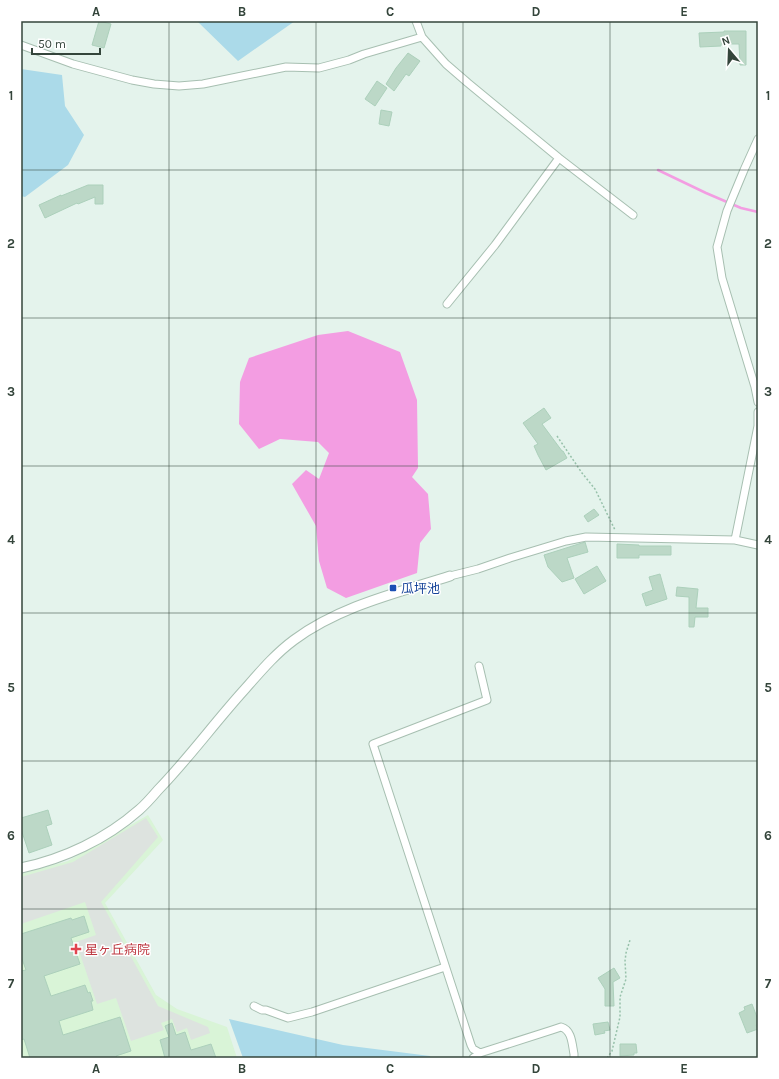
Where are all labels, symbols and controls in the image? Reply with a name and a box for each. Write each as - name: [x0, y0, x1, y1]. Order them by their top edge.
- text: A: [92, 4, 100, 19]
- text: B: [238, 4, 246, 19]
- text: C: [386, 4, 394, 19]
- text: D: [532, 4, 541, 19]
- text: E: [680, 4, 688, 19]
- scale bar: [32, 30, 100, 56]
- north arrow: [709, 30, 749, 70]
- text: N: [720, 34, 732, 48]
- text: 50 m: [38, 37, 66, 51]
- text: 1: [9, 88, 13, 103]
- text: 1: [766, 88, 770, 103]
- text: 2: [7, 236, 15, 251]
- text: 2: [764, 236, 772, 251]
- text: 3: [7, 384, 15, 399]
- text: 3: [764, 384, 772, 399]
- text: 4: [7, 532, 15, 547]
- text: 4: [764, 532, 772, 547]
- place label: 瓜坪池: [401, 581, 440, 596]
- marker: 瓜坪池: [388, 583, 398, 593]
- text: 5: [7, 680, 15, 695]
- text: 5: [764, 680, 772, 695]
- text: 6: [7, 828, 15, 843]
- text: 6: [764, 828, 772, 843]
- place label: 星ヶ丘病院: [85, 942, 150, 957]
- marker: 星ヶ丘病院: [70, 943, 82, 955]
- text: 7: [8, 976, 15, 991]
- text: 7: [765, 976, 772, 991]
- text: A: [92, 1061, 100, 1076]
- text: B: [238, 1061, 246, 1076]
- text: C: [386, 1061, 394, 1076]
- text: D: [532, 1061, 541, 1076]
- text: E: [680, 1061, 688, 1076]

